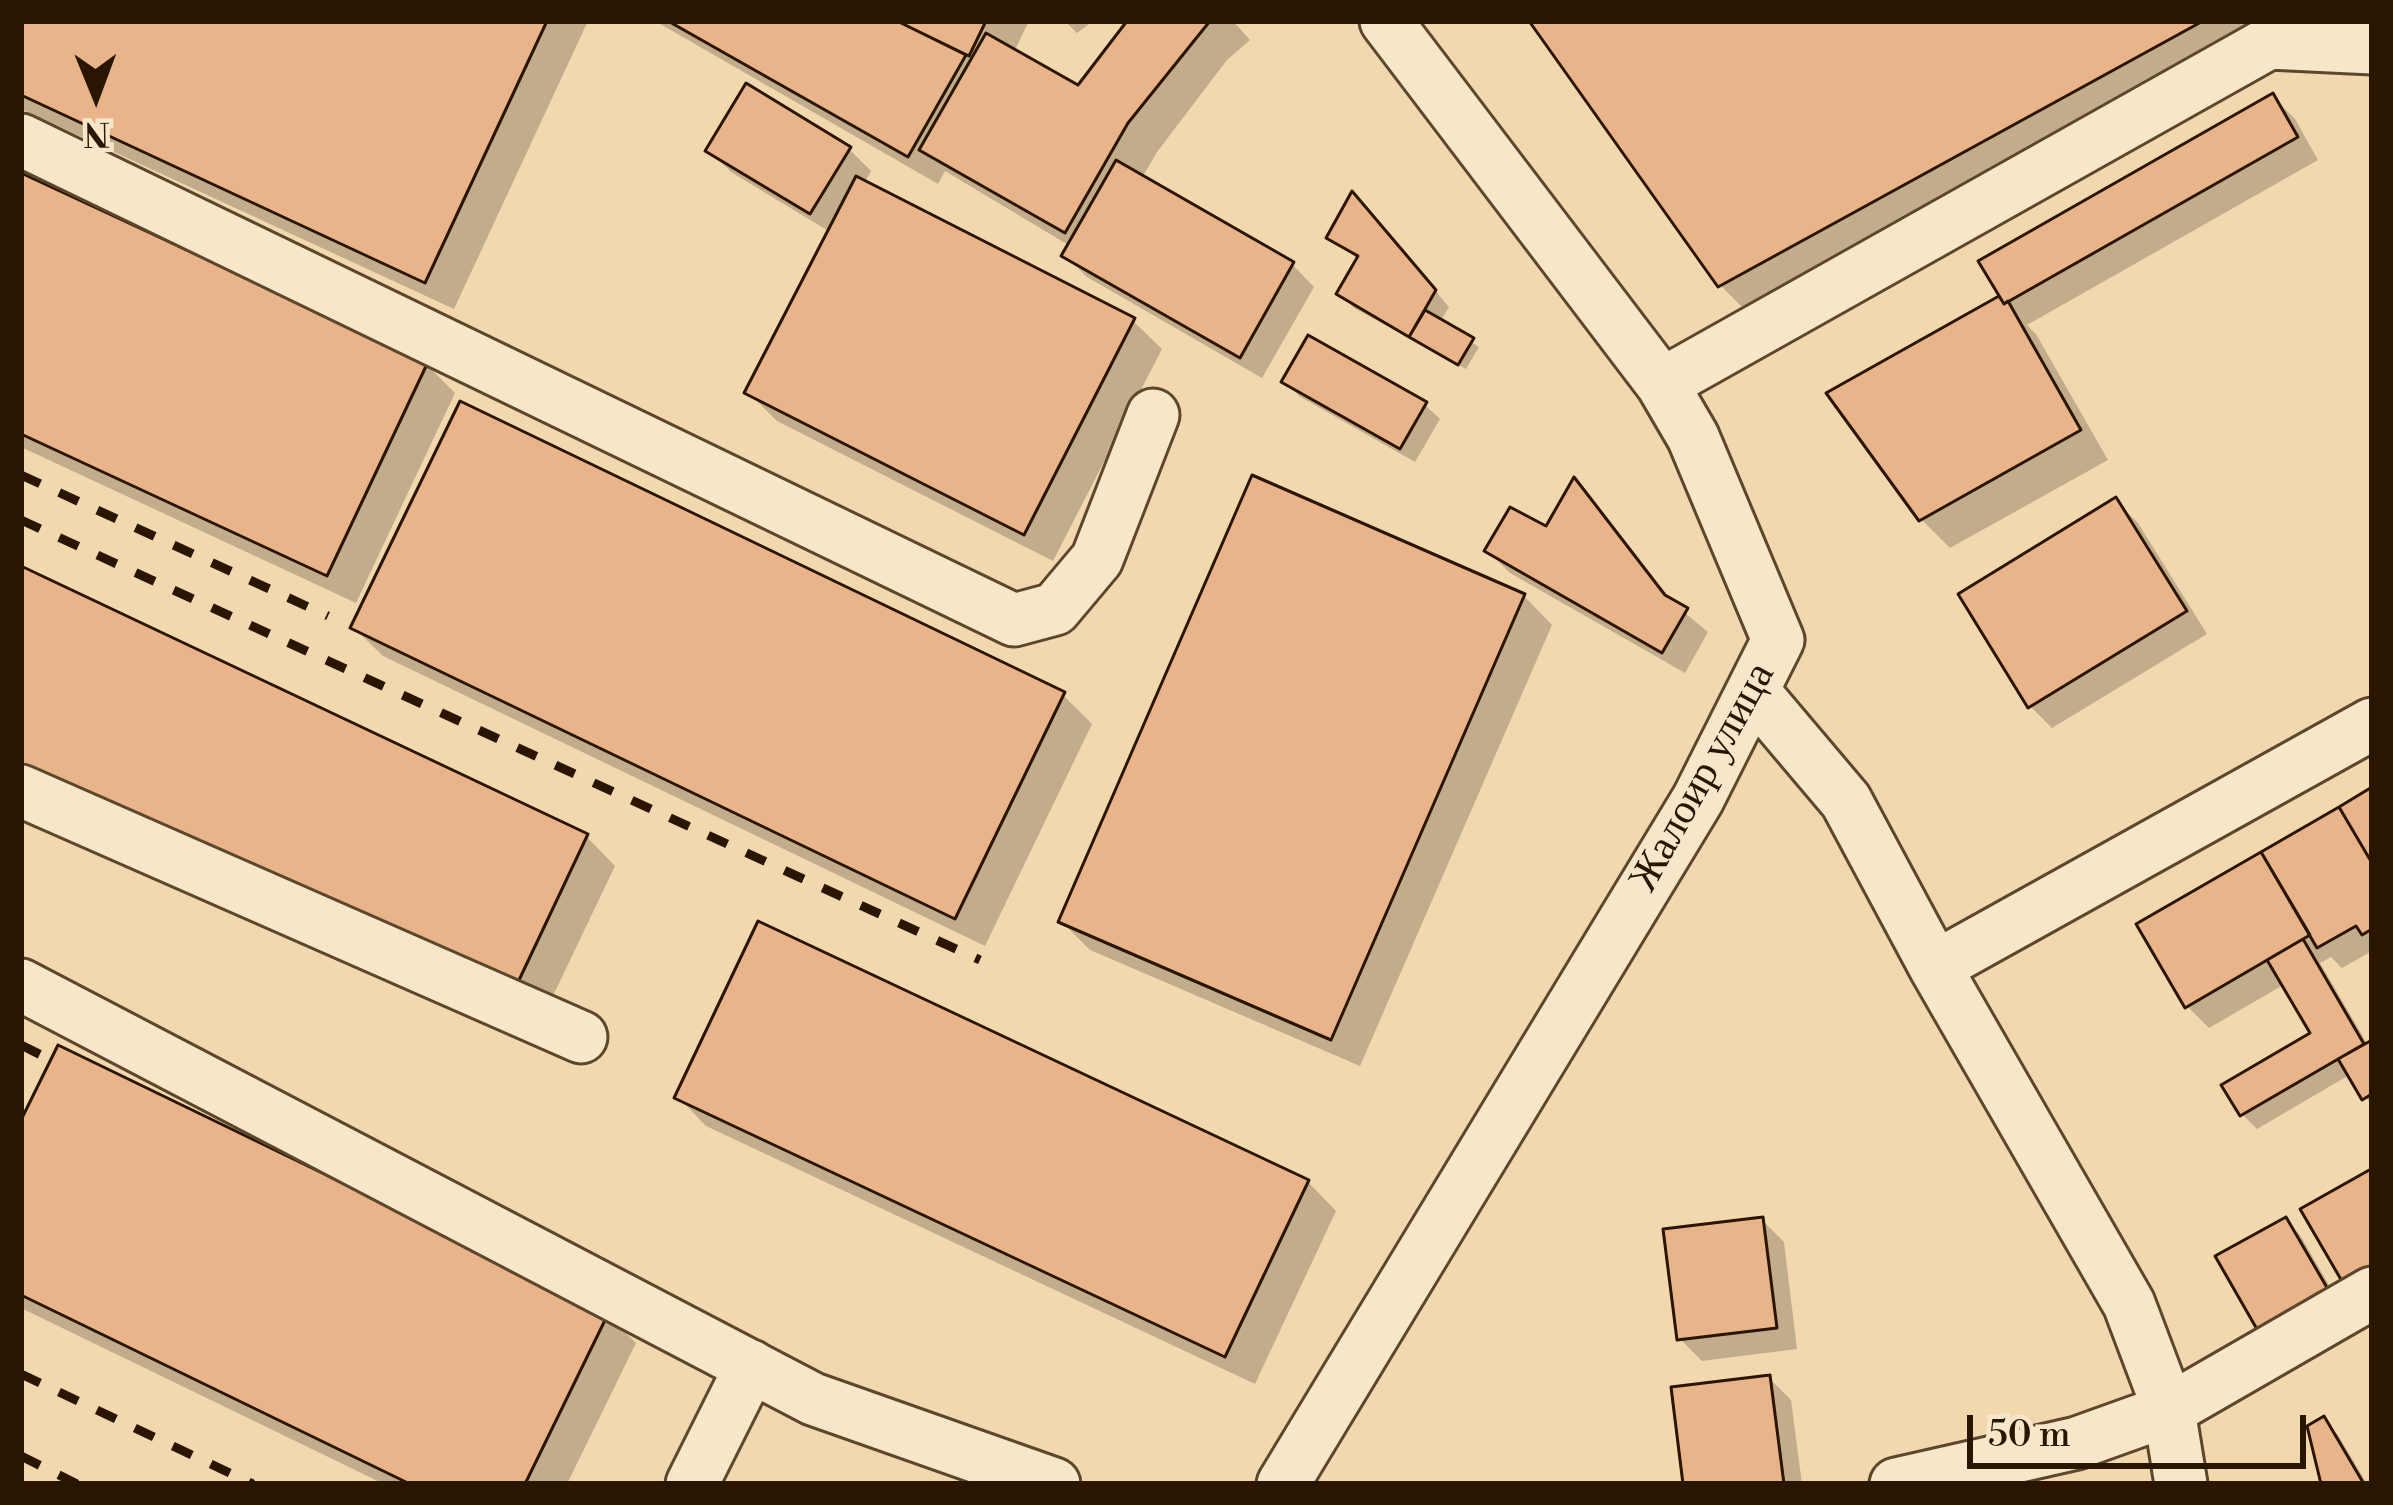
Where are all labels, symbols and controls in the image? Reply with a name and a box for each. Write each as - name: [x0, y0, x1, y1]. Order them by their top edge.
- north arrow: [36, 36, 156, 156]
- text: N: [83, 112, 110, 153]
- street label: Жалоир улица: [1621, 655, 1787, 901]
- scale bar: [1973, 1391, 2312, 1465]
- text: 50 m: [1988, 1413, 2071, 1458]

